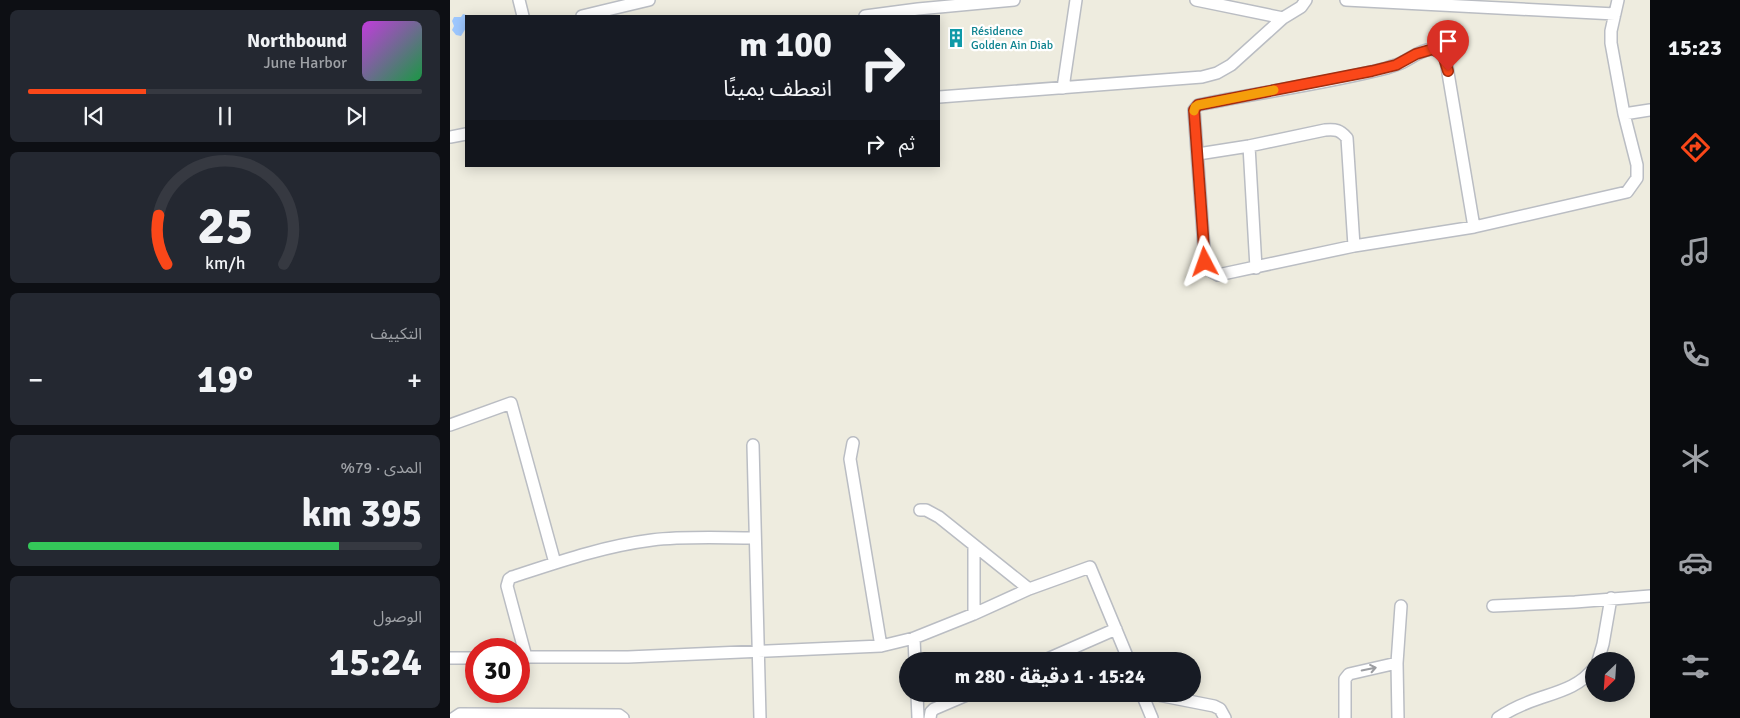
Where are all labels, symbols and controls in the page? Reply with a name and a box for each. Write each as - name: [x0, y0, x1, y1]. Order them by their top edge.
- pin: [1427, 20, 1469, 71]
- text: 100 m: [739, 23, 832, 66]
- place label: Résidence Golden Ain Diab: [971, 24, 1053, 53]
- building icon: Résidence Golden Ain Diab: [945, 27, 967, 49]
- icon: arrive: [1434, 27, 1462, 55]
- text: Northbound: [247, 29, 347, 53]
- text: 15:23: [1668, 34, 1722, 61]
- icon: right: [850, 35, 915, 100]
- text: June Harbor: [263, 53, 347, 73]
- text: انعطف يمينًا: [723, 75, 832, 102]
- icon: previous: [80, 102, 108, 130]
- icon: pause: [211, 102, 239, 130]
- icon: next: [342, 102, 370, 130]
- icon: right: [861, 130, 889, 158]
- icon: directions: [1678, 130, 1713, 165]
- text: ثم: [899, 132, 915, 156]
- text: 25: [197, 194, 253, 258]
- icon: music: [1678, 234, 1713, 269]
- position arrow: [1178, 235, 1230, 287]
- text: km/h: [205, 252, 245, 274]
- text: التكييف: [370, 324, 422, 344]
- icon: phone: [1678, 337, 1713, 372]
- text: 19°: [197, 356, 253, 403]
- text: −: [28, 363, 43, 397]
- text: +: [407, 363, 422, 397]
- icon: climate: [1678, 441, 1713, 476]
- text: المدى · 79%: [340, 458, 422, 478]
- text: 395 km: [301, 490, 422, 537]
- icon: car: [1678, 545, 1713, 580]
- text: الوصول: [373, 607, 422, 627]
- speed limit sign: 30: [465, 638, 530, 703]
- text: 15:24: [329, 639, 422, 686]
- icon: filters: [1678, 649, 1713, 684]
- north arrow: [1585, 652, 1635, 702]
- map controls: [1585, 652, 1635, 702]
- one-way arrow: [1361, 663, 1377, 673]
- text: 15:24 · 1 دقيقة · 280 m: [955, 665, 1145, 689]

